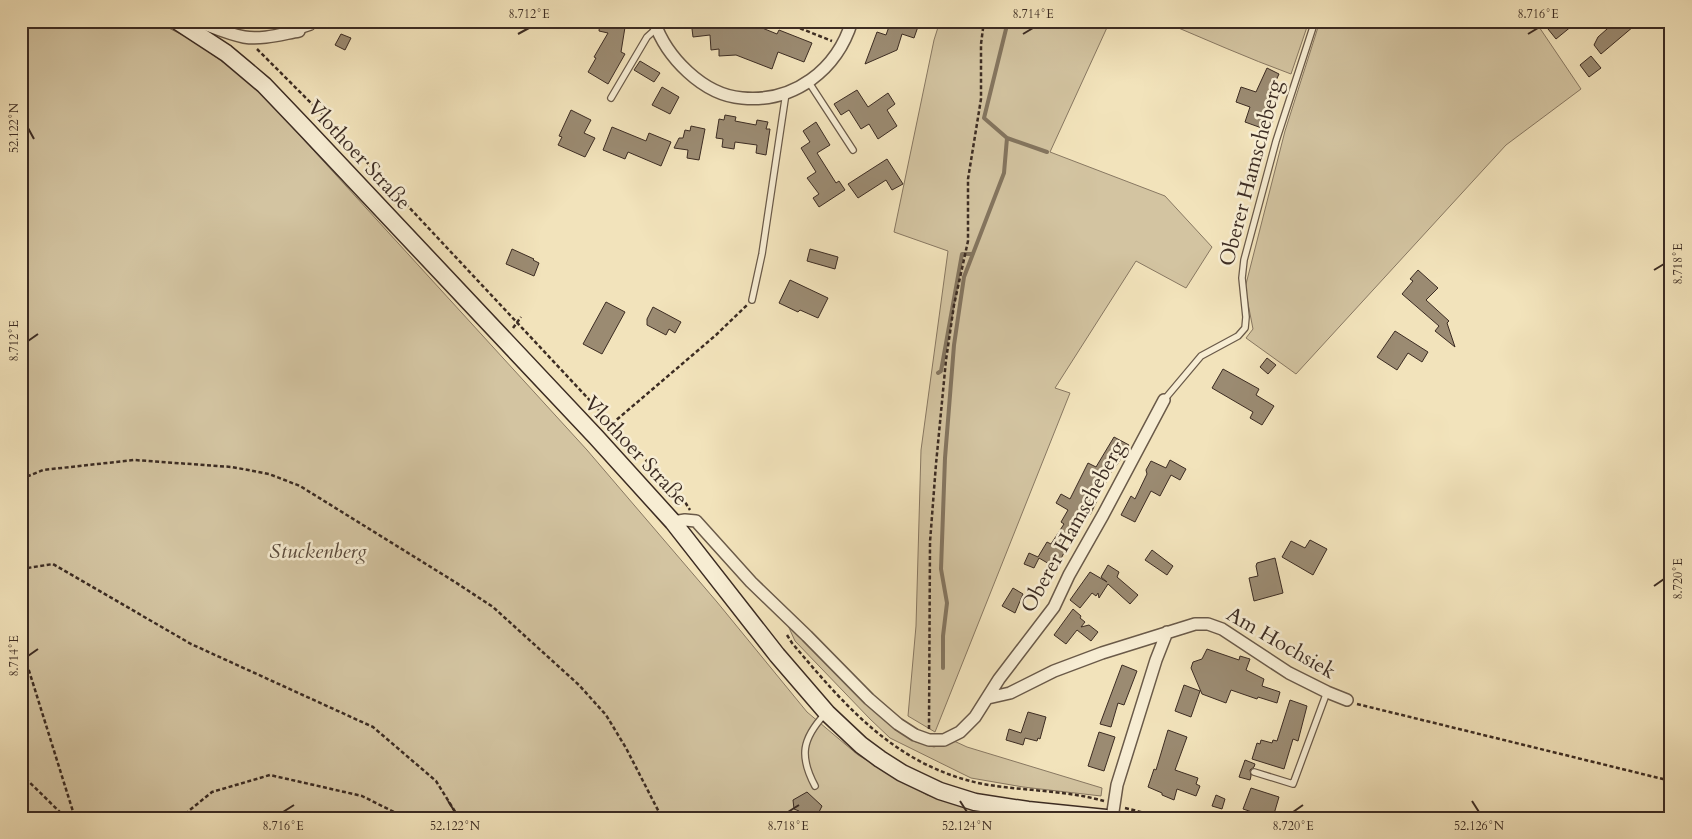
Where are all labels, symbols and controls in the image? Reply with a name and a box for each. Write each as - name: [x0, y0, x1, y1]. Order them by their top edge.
- text: 8.712°E: [508, 6, 550, 22]
- text: 8.714°E: [1012, 6, 1054, 22]
- text: 8.716°E: [1517, 6, 1559, 22]
- street label: Oberer Hamscheberg: [1212, 76, 1290, 269]
- street label: Vlothoer Straße: [301, 94, 417, 216]
- text: 52.122°N: [6, 102, 22, 153]
- text: 8.718°E: [1670, 243, 1686, 285]
- text: 8.712°E: [6, 320, 22, 362]
- street label: Vlothoer Straße: [578, 390, 694, 512]
- street label: Oberer Hamscheberg: [1014, 436, 1132, 618]
- park label: Stuckenberg: [269, 537, 367, 566]
- text: 8.720°E: [1670, 558, 1686, 600]
- street label: Am Hochsiek: [1221, 600, 1342, 686]
- text: 8.714°E: [6, 635, 22, 677]
- text: 8.716°E: [262, 818, 304, 834]
- text: 52.122°N: [430, 818, 481, 834]
- text: 8.718°E: [767, 818, 809, 834]
- text: 52.124°N: [942, 818, 993, 834]
- text: 8.720°E: [1272, 818, 1314, 834]
- text: 52.126°N: [1454, 818, 1505, 834]

